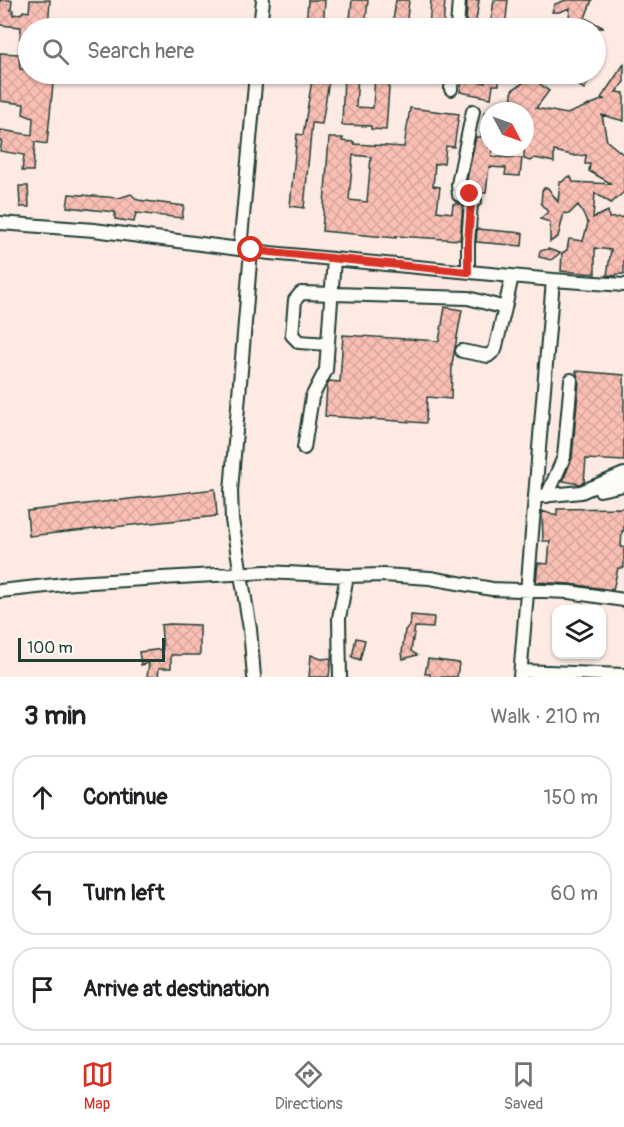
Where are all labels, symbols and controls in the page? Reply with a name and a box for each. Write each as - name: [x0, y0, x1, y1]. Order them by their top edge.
- search box: [18, 18, 606, 84]
- icon: search: [39, 35, 72, 68]
- text: Search here: [87, 37, 194, 65]
- north arrow: [480, 102, 534, 156]
- route end: [456, 180, 482, 206]
- route start: [237, 236, 263, 262]
- map controls: [552, 605, 606, 659]
- button: layers: [552, 605, 606, 659]
- scale bar: [18, 635, 165, 662]
- text: 100 m: [27, 638, 73, 658]
- text: 3 min: [24, 700, 86, 732]
- text: Walk · 210 m: [491, 704, 600, 729]
- icon: ahead: [26, 781, 59, 814]
- text: Continue: [83, 783, 167, 811]
- text: 150 m: [544, 785, 598, 810]
- icon: left: [26, 877, 59, 910]
- text: Turn left: [83, 879, 165, 907]
- text: 60 m: [551, 881, 598, 906]
- icon: arrive: [26, 973, 59, 1006]
- text: Arrive at destination: [83, 975, 269, 1003]
- tab: Map: [81, 1058, 114, 1114]
- tab: Directions: [275, 1058, 343, 1114]
- tab: Saved: [504, 1058, 543, 1114]

